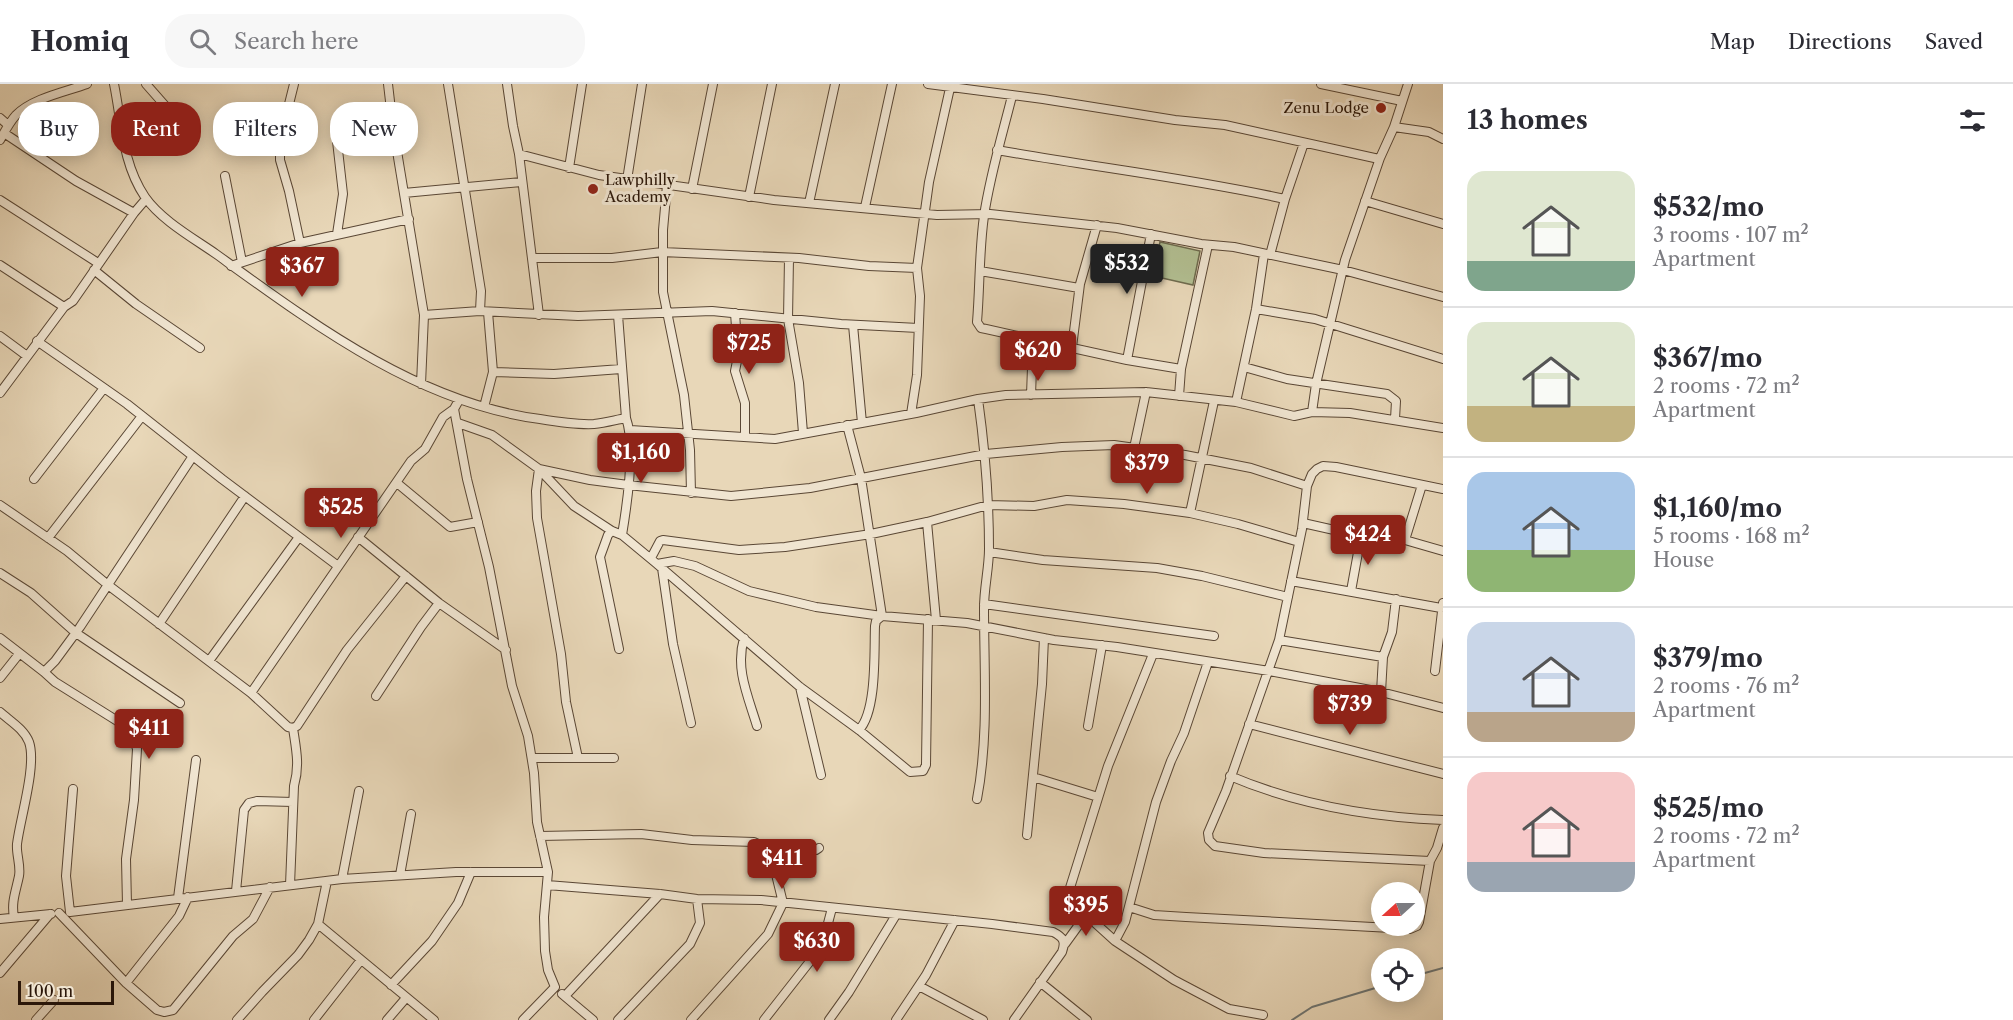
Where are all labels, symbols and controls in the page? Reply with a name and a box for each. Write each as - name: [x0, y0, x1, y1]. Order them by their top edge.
- search box: [165, 14, 585, 68]
- text: Homiq: [30, 24, 129, 58]
- icon: search: [186, 25, 219, 58]
- text: Search here: [234, 28, 359, 55]
- text: Map: [1710, 29, 1755, 54]
- text: Directions: [1788, 29, 1892, 54]
- text: Saved: [1925, 29, 1983, 54]
- place label: Zenu Lodge: [1283, 98, 1369, 117]
- marker: Zenu Lodge: [1374, 101, 1388, 115]
- chip: Buy: [18, 102, 99, 156]
- chip: Rent: [111, 102, 201, 156]
- chip: Filters: [213, 102, 318, 156]
- chip: New: [330, 102, 418, 156]
- text: 13 homes: [1467, 104, 1588, 136]
- icon: filters: [1956, 104, 1989, 137]
- place label: Lawphilly Academy: [604, 170, 676, 206]
- marker: Lawphilly Academy: [586, 182, 600, 196]
- text: $532/mo: [1653, 191, 1764, 223]
- icon: home: [1515, 195, 1587, 267]
- text: 3 rooms · 107 m²: [1653, 223, 1809, 247]
- pin: $532: [1091, 244, 1163, 295]
- pin: $367: [266, 247, 338, 298]
- text: Apartment: [1653, 247, 1756, 271]
- text: $532: [1104, 251, 1150, 275]
- text: $367: [280, 254, 324, 278]
- pin: $725: [713, 324, 785, 375]
- text: $725: [727, 331, 771, 355]
- pin: $620: [1002, 331, 1074, 382]
- text: $620: [1014, 338, 1062, 362]
- text: $367/mo: [1653, 342, 1762, 374]
- icon: home: [1515, 346, 1587, 418]
- text: 2 rooms · 72 m²: [1653, 374, 1800, 398]
- text: Apartment: [1653, 398, 1756, 422]
- pin: $1,160: [592, 433, 690, 484]
- text: $1,160: [611, 440, 671, 464]
- pin: $379: [1111, 444, 1183, 495]
- text: $379: [1125, 451, 1169, 475]
- pin: $525: [305, 488, 377, 539]
- text: $1,160/mo: [1653, 492, 1782, 524]
- text: $525: [318, 495, 364, 519]
- icon: home: [1515, 496, 1587, 568]
- pin: $424: [1332, 515, 1404, 566]
- text: $424: [1345, 522, 1391, 546]
- text: 5 rooms · 168 m²: [1653, 524, 1810, 548]
- text: House: [1653, 548, 1714, 572]
- text: $379/mo: [1653, 642, 1763, 674]
- icon: home: [1515, 646, 1587, 718]
- text: 2 rooms · 76 m²: [1653, 674, 1799, 698]
- pin: $739: [1314, 685, 1386, 736]
- text: $739: [1328, 692, 1372, 716]
- text: Apartment: [1653, 698, 1756, 722]
- pin: $411: [113, 709, 185, 760]
- text: $411: [128, 716, 170, 740]
- text: $525/mo: [1653, 792, 1764, 824]
- icon: home: [1515, 796, 1587, 868]
- text: 2 rooms · 72 m²: [1653, 824, 1800, 848]
- pin: $411: [746, 839, 818, 890]
- text: $411: [761, 846, 803, 870]
- text: Apartment: [1653, 848, 1756, 872]
- north arrow: [1371, 882, 1425, 936]
- map controls: [1371, 882, 1425, 1002]
- pin: $395: [1050, 886, 1122, 937]
- text: $395: [1063, 893, 1109, 917]
- pin: $630: [781, 922, 853, 973]
- text: $630: [793, 929, 841, 953]
- button: locate: [1371, 948, 1425, 1002]
- scale bar: [18, 978, 114, 1006]
- text: 100 m: [27, 981, 73, 1001]

